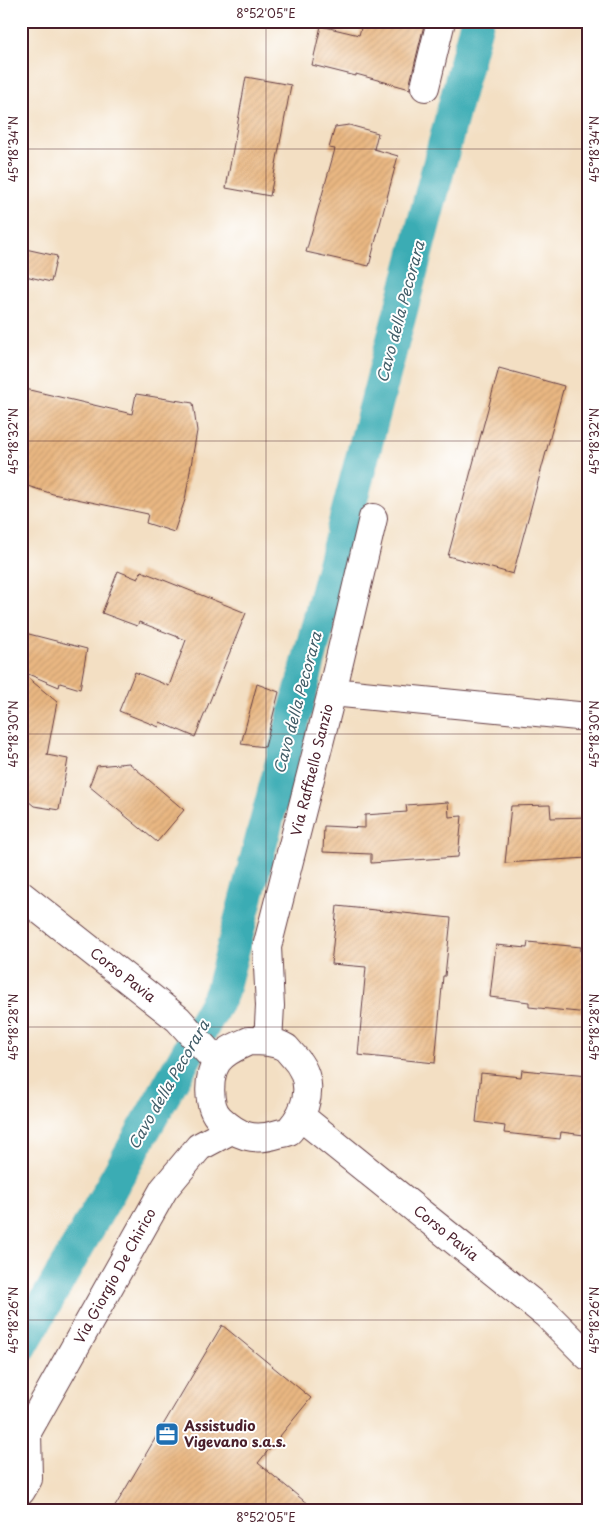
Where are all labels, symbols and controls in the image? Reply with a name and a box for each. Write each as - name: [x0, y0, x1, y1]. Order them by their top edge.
- text: 8°52'05"E: [236, 4, 296, 22]
- text: 45°18'34"N: [4, 116, 22, 182]
- text: 45°18'34"N: [585, 116, 603, 182]
- water label: Cavo della Pecorara: [370, 238, 430, 385]
- text: 45°18'32"N: [4, 408, 22, 474]
- text: 45°18'32"N: [585, 408, 603, 474]
- water label: Cavo della Pecorara: [267, 629, 327, 776]
- text: 45°18'30"N: [4, 700, 22, 768]
- text: 45°18'30"N: [585, 700, 603, 768]
- street label: Via Raffaello Sanzio: [285, 701, 338, 838]
- street label: Corso Pavia: [86, 942, 161, 1007]
- text: 45°18'28"N: [4, 994, 22, 1060]
- text: 45°18'28"N: [585, 994, 603, 1060]
- water label: Cavo della Pecorara: [121, 1015, 214, 1153]
- street label: Corso Pavia: [409, 1200, 483, 1266]
- street label: Via Giorgio De Chirico: [68, 1204, 161, 1347]
- text: 45°18'26"N: [4, 1287, 22, 1353]
- text: 45°18'26"N: [585, 1287, 603, 1353]
- place label: Assistudio Vigevano s.a.s.: [183, 1415, 286, 1452]
- office icon: Assistudio Vigevano s.a.s.: [154, 1421, 180, 1447]
- text: 8°52'05"E: [236, 1508, 296, 1526]

